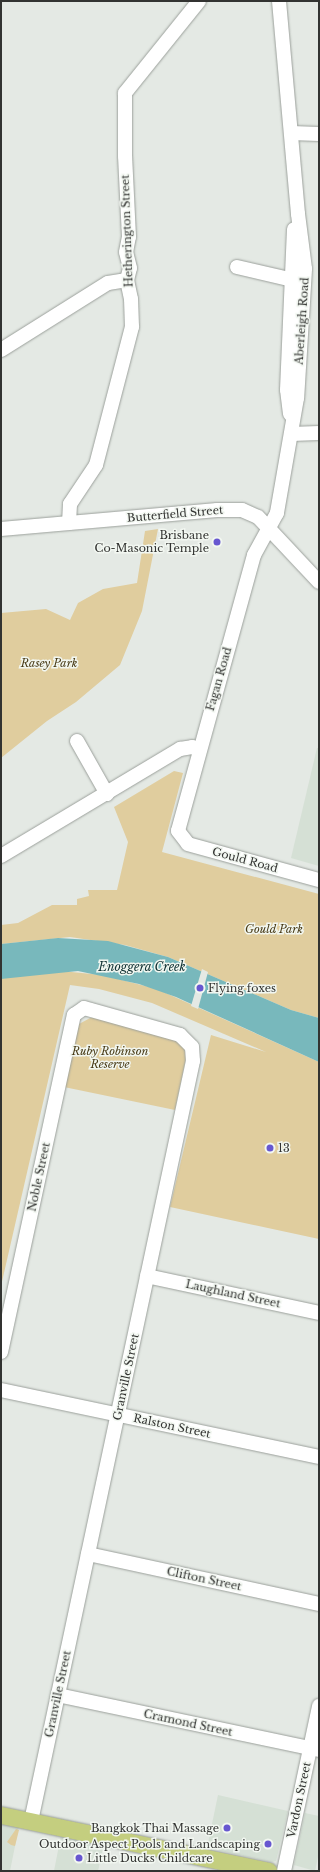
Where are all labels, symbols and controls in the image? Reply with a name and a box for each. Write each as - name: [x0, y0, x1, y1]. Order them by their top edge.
- street label: Hetherington Street: [118, 175, 136, 287]
- street label: Aberleigh Road: [292, 277, 312, 365]
- street label: Butterfield Street: [126, 503, 224, 525]
- place label: Brisbane Co-Masonic Temple: [94, 529, 209, 555]
- marker: Brisbane Co-Masonic Temple: [212, 537, 222, 547]
- street label: Fagan Road: [204, 646, 234, 712]
- park label: Rasey Park: [21, 656, 77, 670]
- street label: Gould Road: [211, 845, 279, 875]
- park label: Gould Park: [245, 922, 303, 936]
- water label: Enoggera Creek: [98, 960, 186, 974]
- place label: Flying foxes: [208, 981, 276, 995]
- marker: Flying foxes: [195, 983, 205, 993]
- park label: Ruby Robinson Reserve: [72, 1045, 148, 1071]
- street label: Noble Street: [25, 1141, 53, 1213]
- place label: 13: [278, 1141, 290, 1155]
- marker: 13: [265, 1143, 275, 1153]
- street label: Laughland Street: [184, 1278, 282, 1310]
- street label: Granville Street: [110, 1332, 142, 1422]
- street label: Ralston Street: [132, 1411, 212, 1441]
- street label: Clifton Street: [166, 1565, 242, 1593]
- street label: Granville Street: [42, 1649, 74, 1739]
- street label: Cramond Street: [142, 1707, 234, 1739]
- street label: Vardon Street: [285, 1761, 313, 1839]
- place label: Bangkok Thai Massage: [90, 1821, 219, 1835]
- marker: Bangkok Thai Massage: [222, 1823, 232, 1833]
- place label: Outdoor Aspect Pools and Landscaping: [38, 1837, 260, 1851]
- marker: Outdoor Aspect Pools and Landscaping: [263, 1839, 273, 1849]
- place label: Little Ducks Childcare: [87, 1851, 213, 1865]
- marker: Little Ducks Childcare: [74, 1853, 84, 1863]

